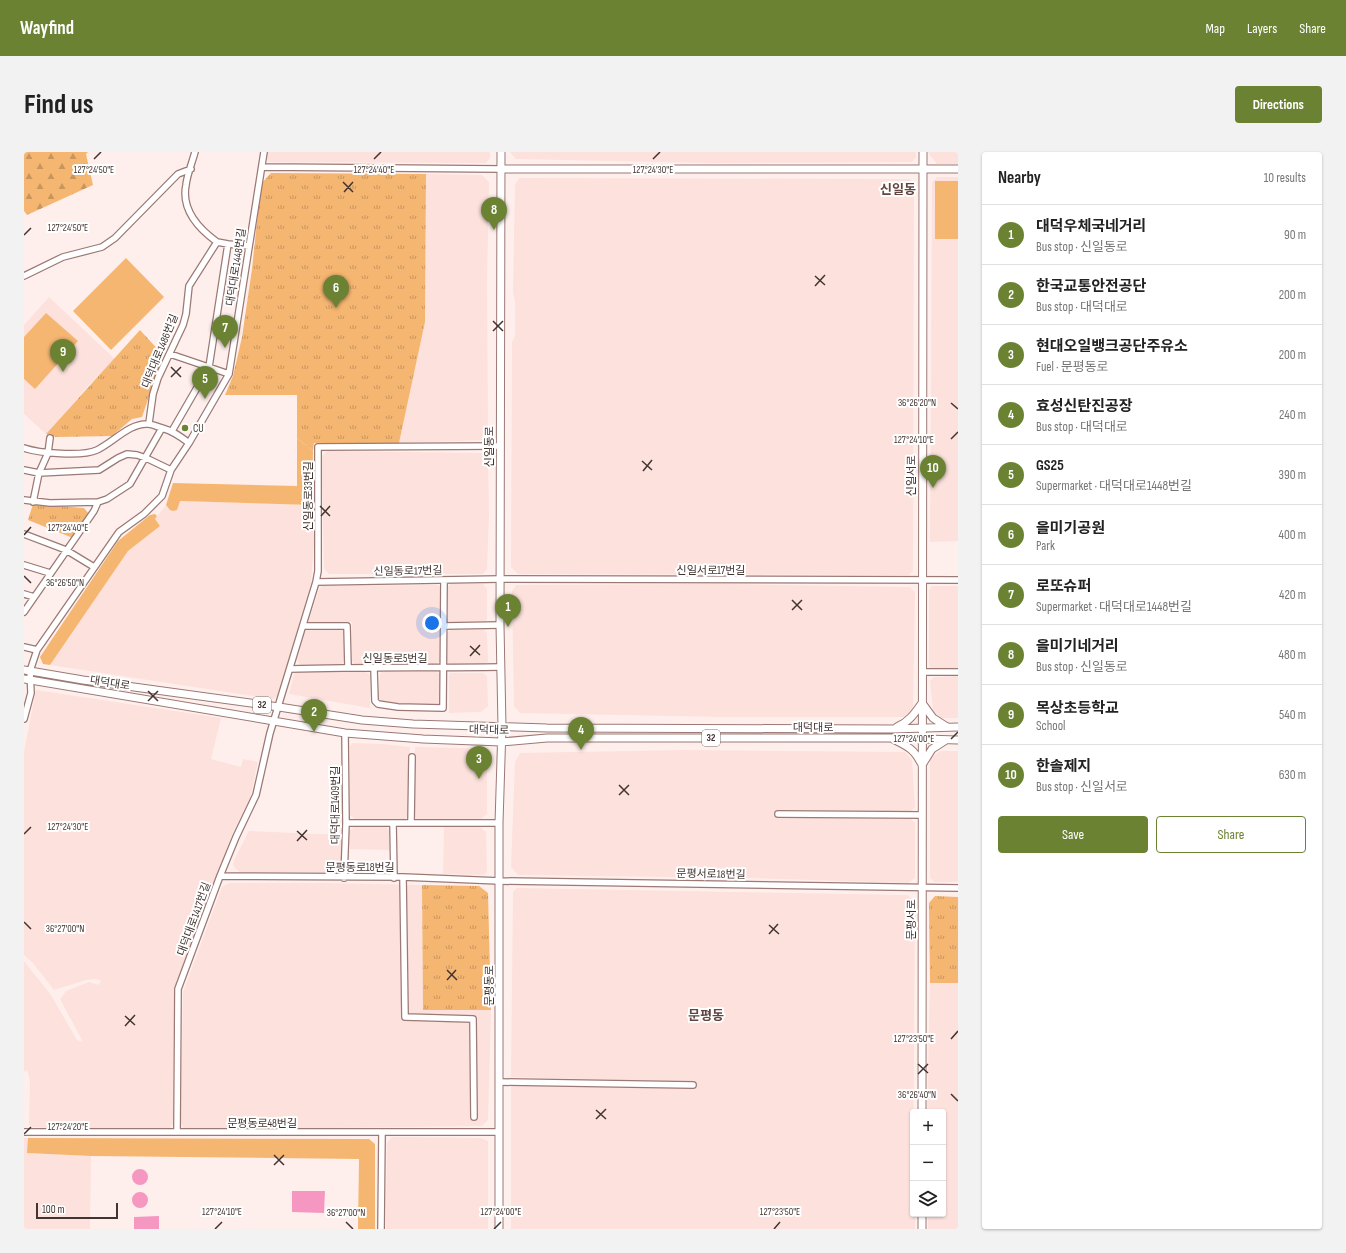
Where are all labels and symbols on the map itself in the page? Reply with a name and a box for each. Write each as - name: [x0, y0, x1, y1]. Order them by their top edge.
- text: 127°24'50"E: [74, 164, 114, 176]
- text: 127°24'40"E: [354, 164, 394, 176]
- text: 127°24'30"E: [633, 164, 673, 176]
- district label: 신일동: [880, 182, 916, 198]
- pin: 8: [481, 197, 507, 230]
- text: 127°24'50"E: [48, 222, 88, 234]
- street label: 대덕대로1448번길: [223, 227, 249, 307]
- pin: 6: [323, 275, 349, 308]
- street label: 대덕대로1486번길: [139, 312, 181, 390]
- pin: 7: [212, 315, 238, 348]
- pin: 9: [50, 339, 76, 372]
- pin: 5: [192, 366, 218, 399]
- text: 36°26'20"N: [898, 397, 936, 409]
- place label: CU: [193, 422, 204, 435]
- marker: CU: [180, 423, 190, 433]
- street label: 신일동로: [483, 427, 496, 467]
- text: 127°24'10"E: [894, 434, 934, 446]
- pin: 10: [920, 455, 946, 488]
- street label: 신일서로: [905, 456, 918, 496]
- street label: 신일동로33번길: [302, 461, 315, 531]
- text: 127°24'40"E: [48, 522, 88, 534]
- street label: 신일동로17번길: [373, 564, 443, 578]
- street label: 신일서로17번길: [677, 564, 745, 577]
- text: 36°26'50"N: [46, 577, 84, 589]
- pin: 1: [495, 594, 521, 627]
- your location: [422, 613, 442, 633]
- street label: 신일동로5번길: [362, 652, 428, 665]
- street label: 대덕대로: [89, 673, 131, 693]
- road number: 32: [253, 697, 271, 713]
- pin: 2: [301, 699, 327, 732]
- pin: 4: [568, 717, 594, 750]
- street label: 대덕대로: [793, 721, 833, 734]
- street label: 대덕대로: [469, 723, 509, 737]
- road number: 32: [702, 730, 720, 746]
- text: 127°24'00"E: [894, 733, 934, 745]
- pin: 3: [466, 746, 492, 779]
- street label: 대덕대로1409번길: [329, 766, 342, 844]
- text: 127°24'30"E: [48, 821, 88, 833]
- street label: 문평동로18번길: [325, 861, 395, 874]
- street label: 문평서로18번길: [676, 867, 746, 881]
- street label: 대덕대로1417번길: [175, 880, 213, 958]
- street label: 문평서로: [905, 900, 918, 940]
- text: 36°27'00"N: [46, 923, 84, 935]
- street label: 문평동로: [483, 966, 496, 1006]
- district label: 문평동: [688, 1008, 724, 1024]
- text: 127°23'50"E: [894, 1033, 934, 1045]
- text: 36°26'40"N: [898, 1089, 936, 1101]
- street label: 문평동로48번길: [227, 1117, 297, 1130]
- text: 127°24'20"E: [48, 1121, 88, 1133]
- scale bar: [36, 1201, 118, 1220]
- text: 127°24'10"E: [202, 1206, 242, 1218]
- text: 127°24'00"E: [481, 1206, 521, 1218]
- text: 127°23'50"E: [760, 1206, 800, 1218]
- text: 36°27'00"N: [327, 1207, 365, 1219]

